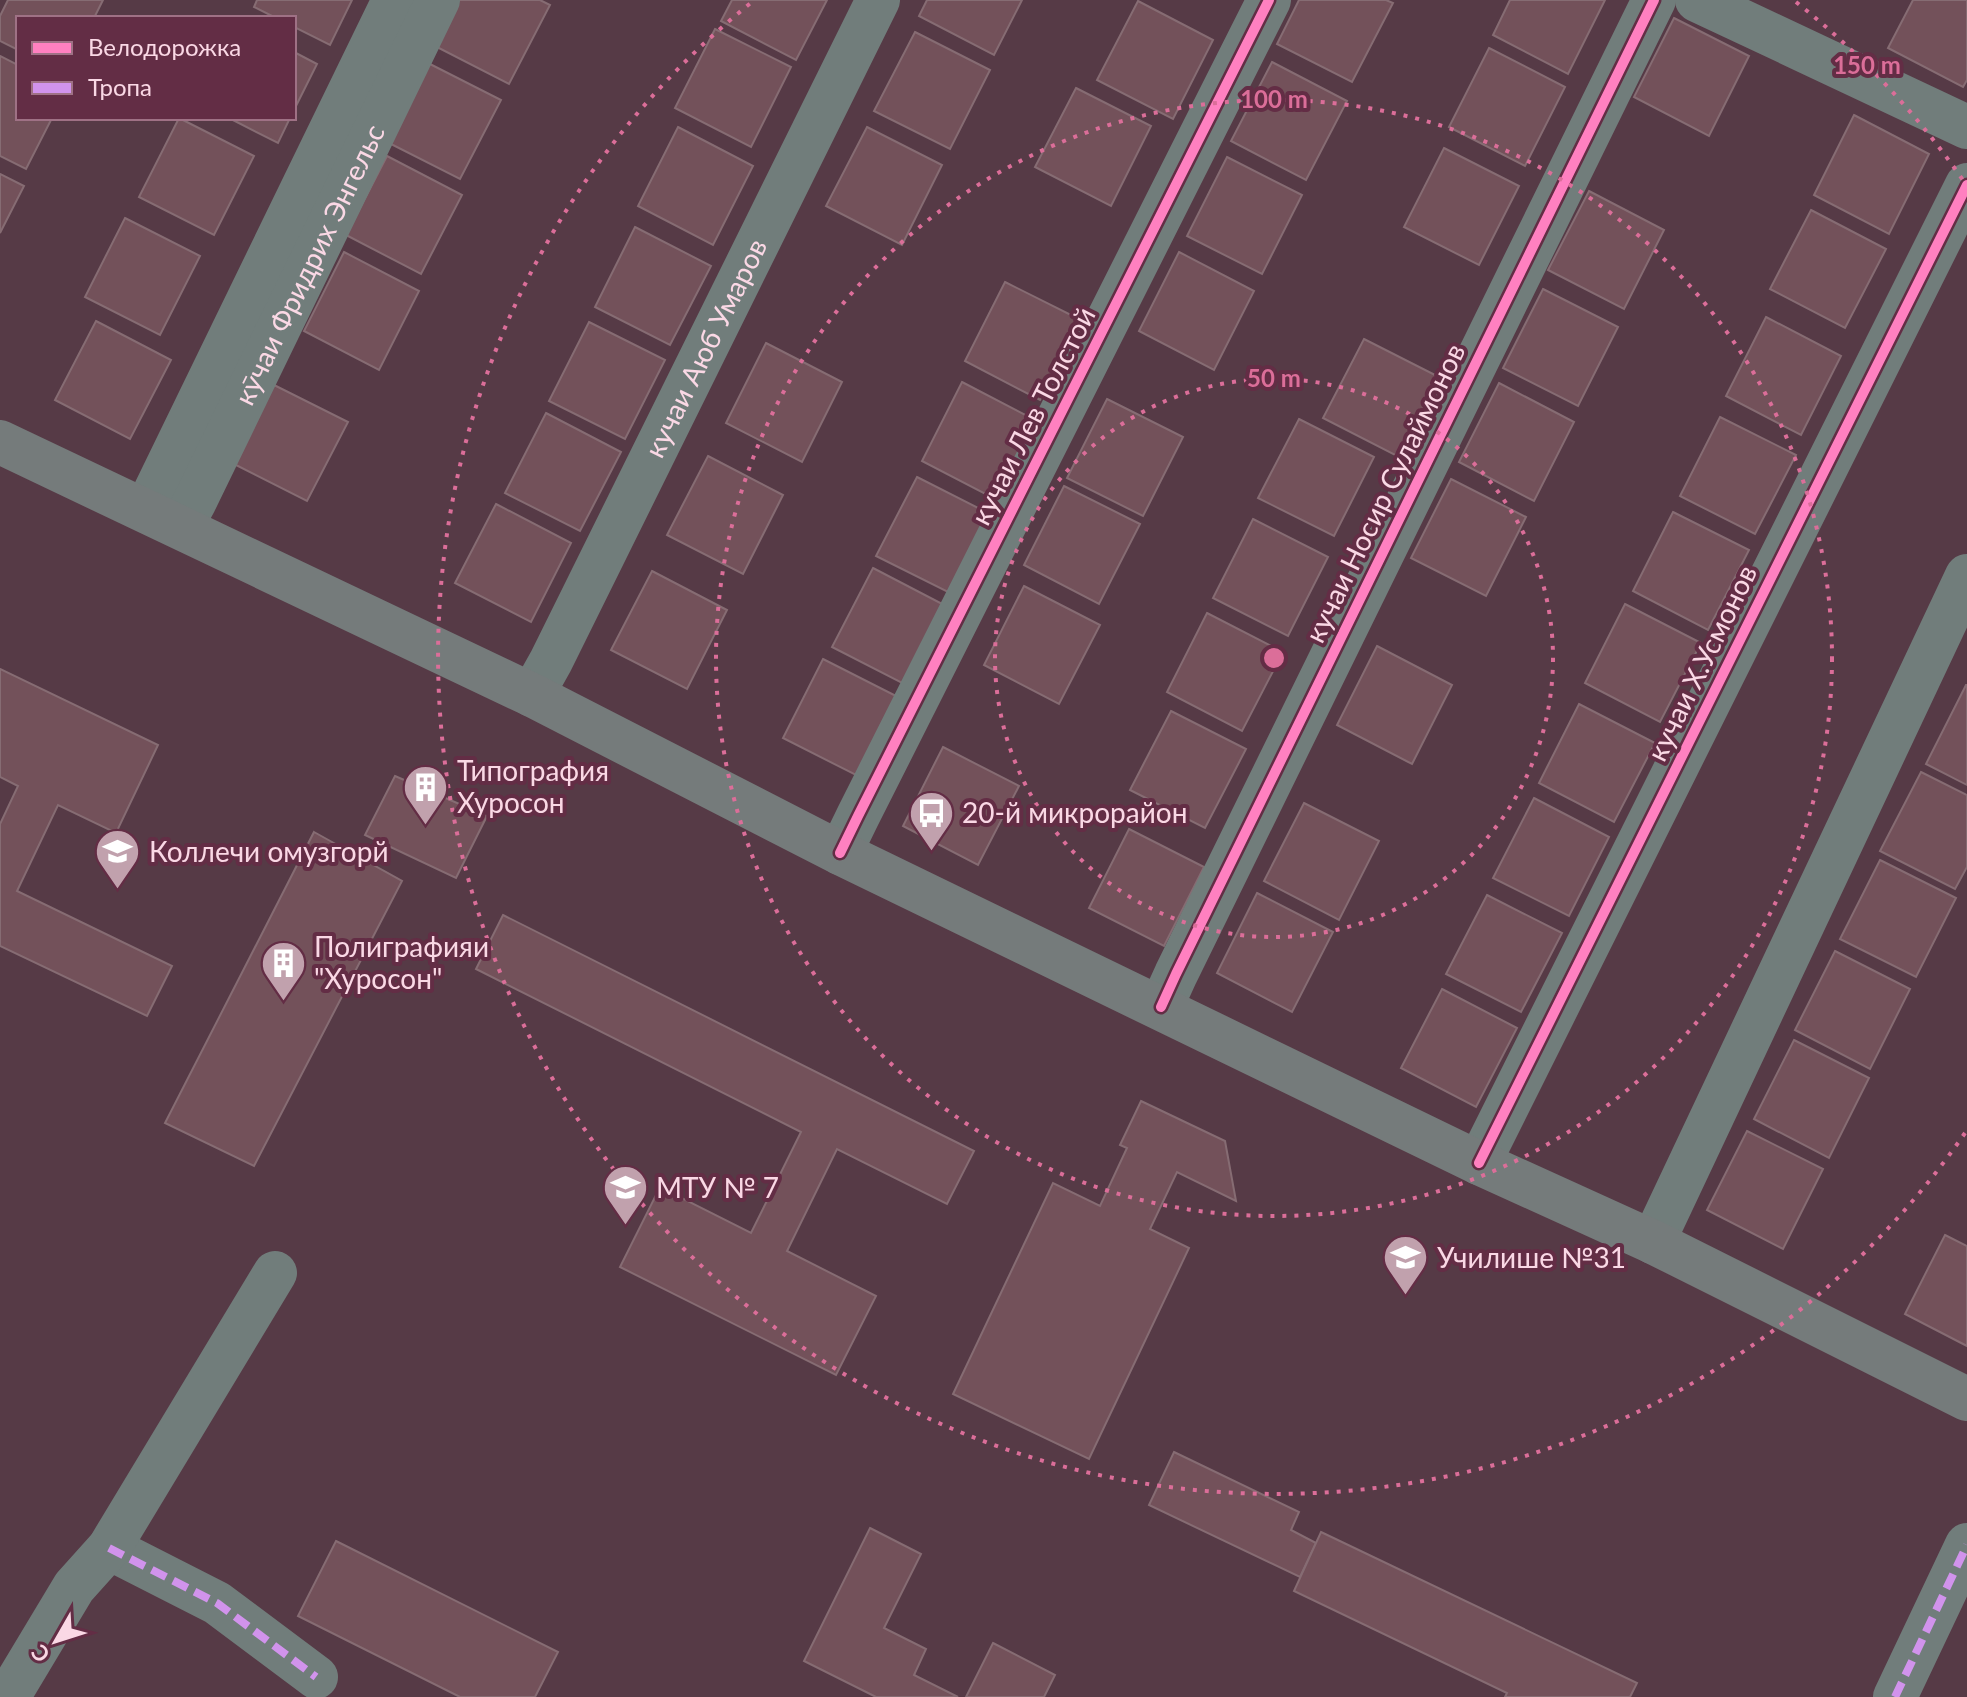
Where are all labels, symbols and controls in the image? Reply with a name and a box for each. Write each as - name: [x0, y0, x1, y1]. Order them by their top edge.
- legend: [16, 16, 296, 120]
- text: Велодорожка: [88, 32, 241, 61]
- text: 150 m: [1833, 50, 1901, 79]
- text: Тропа: [88, 72, 152, 101]
- text: 100 m: [1240, 84, 1308, 113]
- street label: кӯчаи Фридрих Энгельс: [226, 119, 391, 410]
- street label: кучаи Аюб Умаров: [636, 233, 773, 463]
- street label: кучаи Лев Толстой: [962, 301, 1102, 530]
- street label: кучаи Носир Сулаймонов: [1297, 337, 1471, 648]
- text: 50 m: [1247, 363, 1301, 392]
- street label: кучаи Х.Усмонов: [1639, 559, 1763, 766]
- centre of rings: [1260, 644, 1288, 672]
- place label: Типография Хуросон: [457, 753, 609, 819]
- building icon: Типография Хуросон: [402, 763, 450, 826]
- bus stop icon: 20-й микрорайон: [907, 789, 955, 852]
- place label: 20-й микрорайон: [962, 795, 1187, 829]
- school or university icon: Коллечи омузгорй: [94, 828, 142, 891]
- place label: Коллечи омузгорй: [149, 834, 389, 868]
- place label: Полиграфияи "Хуросон": [314, 929, 489, 995]
- building icon: Полиграфияи "Хуросон": [259, 939, 307, 1002]
- school or university icon: МТУ № 7: [601, 1164, 649, 1227]
- place label: МТУ № 7: [656, 1170, 779, 1204]
- school or university icon: Училише №31: [1382, 1234, 1430, 1297]
- place label: Училише №31: [1437, 1240, 1626, 1274]
- north arrow: [16, 1601, 96, 1681]
- text: С: [25, 1639, 55, 1668]

